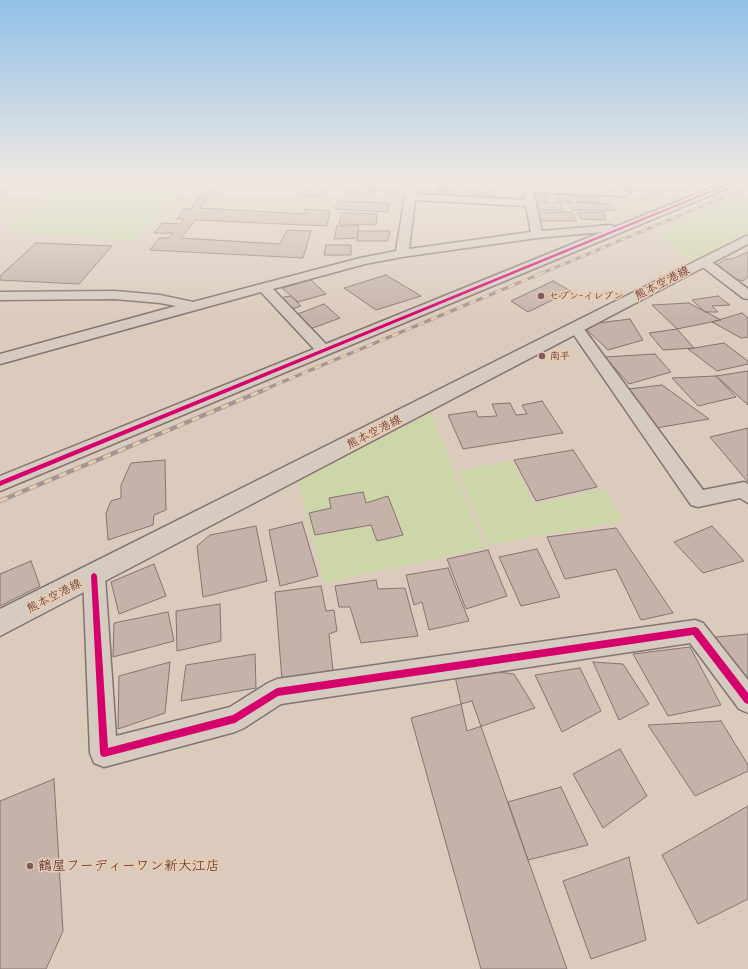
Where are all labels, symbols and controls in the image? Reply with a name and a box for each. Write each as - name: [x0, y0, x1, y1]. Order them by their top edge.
- street label: 熊本空港線: [632, 263, 692, 303]
- place label: セブン-イレブン: [549, 290, 623, 302]
- marker: セブン-イレブン: [536, 291, 546, 301]
- place label: 南平: [550, 350, 570, 362]
- marker: 南平: [537, 351, 547, 361]
- street label: 熊本空港線: [344, 412, 404, 452]
- street label: 熊本空港線: [24, 576, 84, 616]
- place label: 鶴屋フーディーワン新大江店: [38, 858, 220, 874]
- marker: 鶴屋フーディーワン新大江店: [25, 861, 35, 871]

